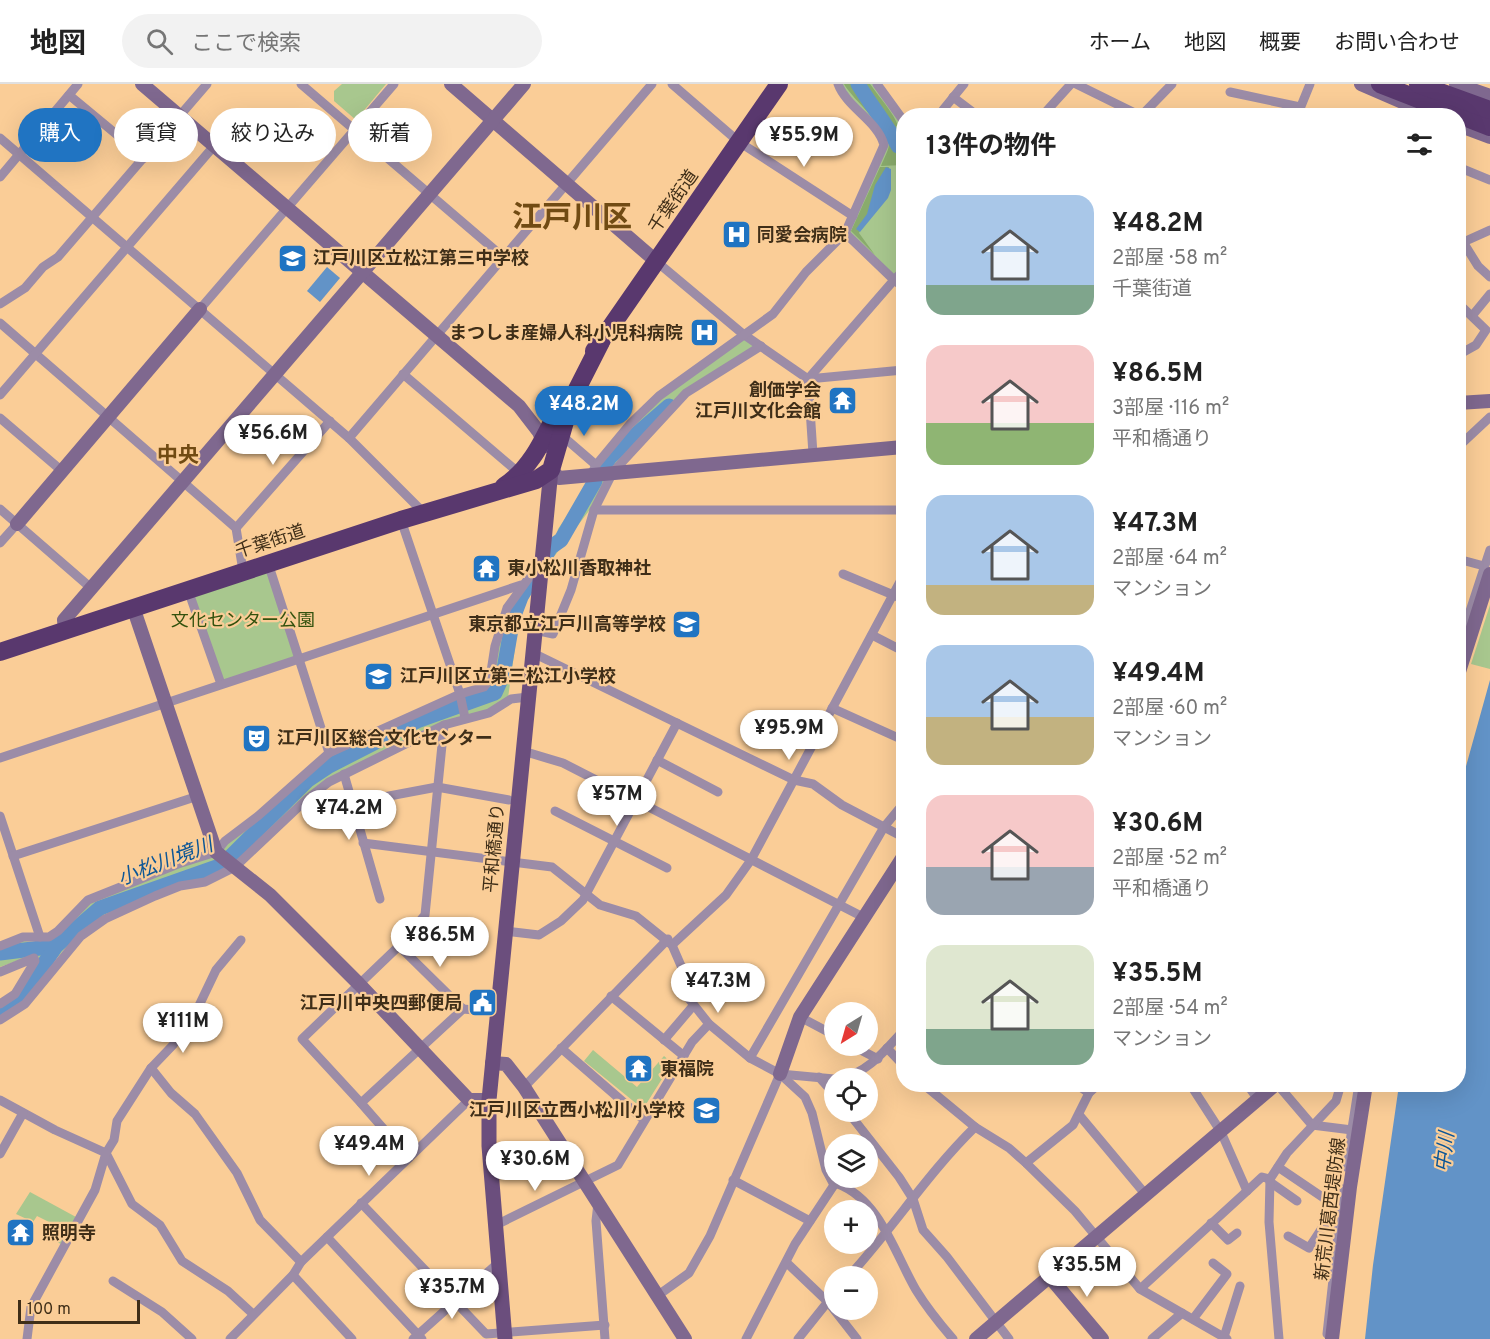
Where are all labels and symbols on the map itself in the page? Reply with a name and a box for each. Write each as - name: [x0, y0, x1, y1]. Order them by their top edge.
- pin: ¥55.9M: [755, 117, 853, 168]
- street label: 千葉街道: [644, 166, 704, 238]
- district label: 江戸川区: [512, 201, 632, 238]
- hospital icon: 同愛会病院: [720, 219, 752, 251]
- place label: 同愛会病院: [757, 225, 847, 248]
- school or university icon: 江戸川区立松江第三中学校: [276, 242, 308, 274]
- place label: 江戸川区立松江第三中学校: [313, 248, 529, 271]
- hospital icon: まつしま産婦人科小児科病院: [688, 317, 720, 349]
- place label: まつしま産婦人科小児科病院: [449, 323, 683, 346]
- place label: 創価学会 江戸川文化会館: [695, 380, 821, 424]
- temple icon: 創価学会 江戸川文化会館: [826, 384, 858, 416]
- pin: ¥48.2M: [535, 386, 633, 437]
- pin: ¥56.6M: [224, 415, 322, 466]
- district label: 中央: [157, 443, 199, 470]
- street label: 千葉街道: [233, 520, 308, 564]
- temple icon: 東小松川香取神社: [470, 552, 502, 584]
- place label: 東小松川香取神社: [507, 558, 651, 581]
- school or university icon: 東京都立江戸川高等学校: [671, 608, 703, 640]
- park label: 文化センター公園: [171, 610, 315, 633]
- place label: 東京都立江戸川高等学校: [468, 614, 666, 637]
- school or university icon: 江戸川区立第三松江小学校: [363, 660, 395, 692]
- place label: 江戸川区立第三松江小学校: [400, 666, 616, 689]
- pin: ¥95.9M: [740, 710, 838, 761]
- theatre icon: 江戸川区総合文化センター: [240, 722, 272, 754]
- place label: 江戸川区総合文化センター: [277, 728, 493, 751]
- pin: ¥57M: [581, 776, 653, 827]
- pin: ¥74.2M: [300, 790, 398, 841]
- street label: 平和橋通り: [480, 802, 511, 894]
- water label: 小松川境川: [114, 832, 219, 893]
- pin: ¥86.5M: [391, 917, 489, 968]
- pin: ¥47.3M: [669, 963, 767, 1014]
- public building icon: 江戸川中央四郵便局: [467, 987, 499, 1019]
- place label: 江戸川中央四郵便局: [300, 993, 462, 1016]
- north arrow: [824, 1002, 878, 1056]
- pin: ¥111M: [141, 1003, 225, 1054]
- temple icon: 東福院: [623, 1053, 655, 1085]
- place label: 東福院: [660, 1059, 714, 1082]
- school or university icon: 江戸川区立西小松川小学校: [690, 1094, 722, 1126]
- place label: 江戸川区立西小松川小学校: [469, 1100, 685, 1123]
- pin: ¥49.4M: [320, 1126, 418, 1177]
- water label: 中川: [1431, 1129, 1462, 1174]
- street label: 新荒川葛西堤防線: [1311, 1136, 1352, 1282]
- pin: ¥30.6M: [486, 1141, 584, 1192]
- temple icon: 照明寺: [5, 1217, 37, 1249]
- place label: 照明寺: [42, 1223, 96, 1246]
- pin: ¥35.5M: [1038, 1247, 1136, 1298]
- pin: ¥35.7M: [403, 1269, 501, 1320]
- scale bar: [18, 1297, 140, 1324]

